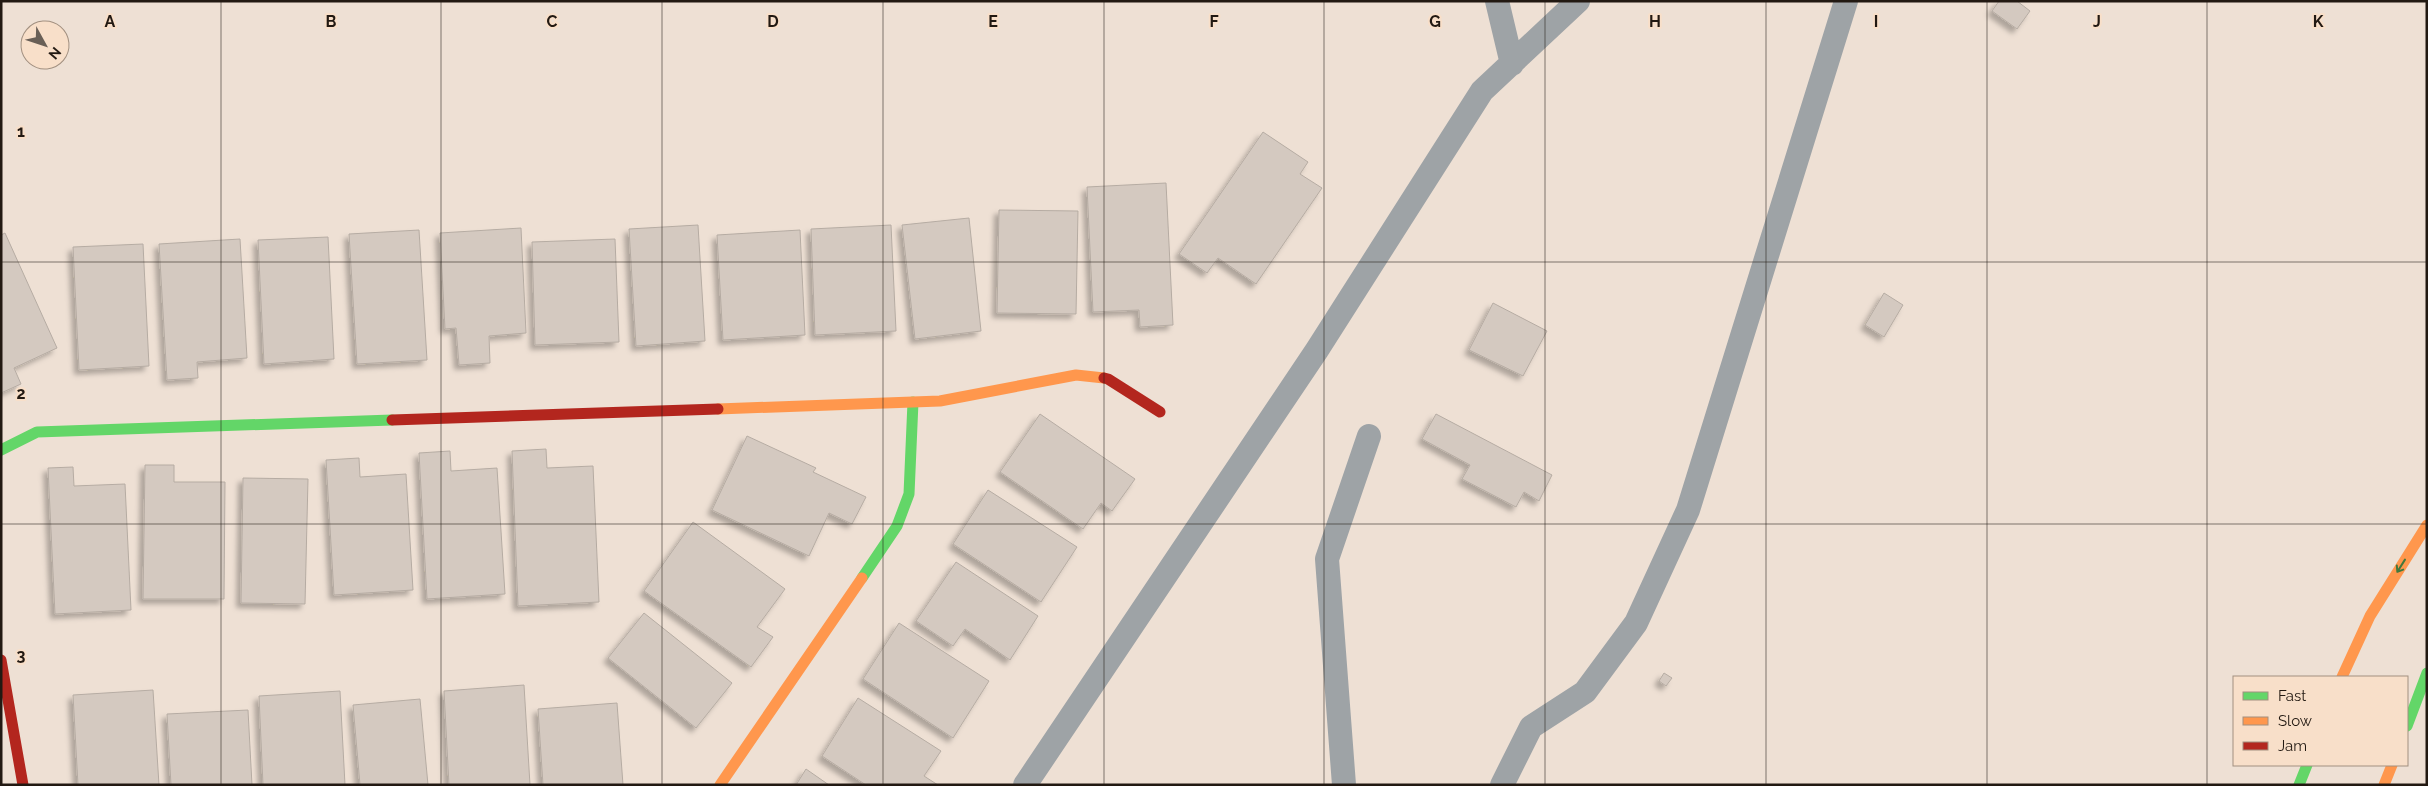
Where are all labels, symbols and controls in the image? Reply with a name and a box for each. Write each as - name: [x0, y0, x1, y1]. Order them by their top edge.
- text: A: [105, 12, 116, 31]
- text: B: [326, 12, 337, 31]
- text: C: [547, 12, 558, 31]
- text: D: [767, 12, 779, 31]
- text: E: [988, 12, 998, 31]
- text: F: [1209, 12, 1219, 31]
- text: G: [1429, 12, 1441, 31]
- text: H: [1649, 12, 1661, 31]
- text: I: [1874, 12, 1878, 31]
- text: J: [2093, 12, 2101, 31]
- text: K: [2313, 12, 2324, 31]
- north arrow: [20, 20, 70, 70]
- text: N: [45, 44, 65, 63]
- text: 1: [17, 122, 25, 141]
- text: 2: [16, 384, 26, 403]
- one-way arrow: [2396, 559, 2406, 573]
- text: 3: [17, 646, 26, 665]
- legend: [2233, 676, 2408, 766]
- text: Fast: [2278, 687, 2306, 705]
- text: Slow: [2278, 712, 2312, 730]
- text: Jam: [2278, 737, 2307, 755]

